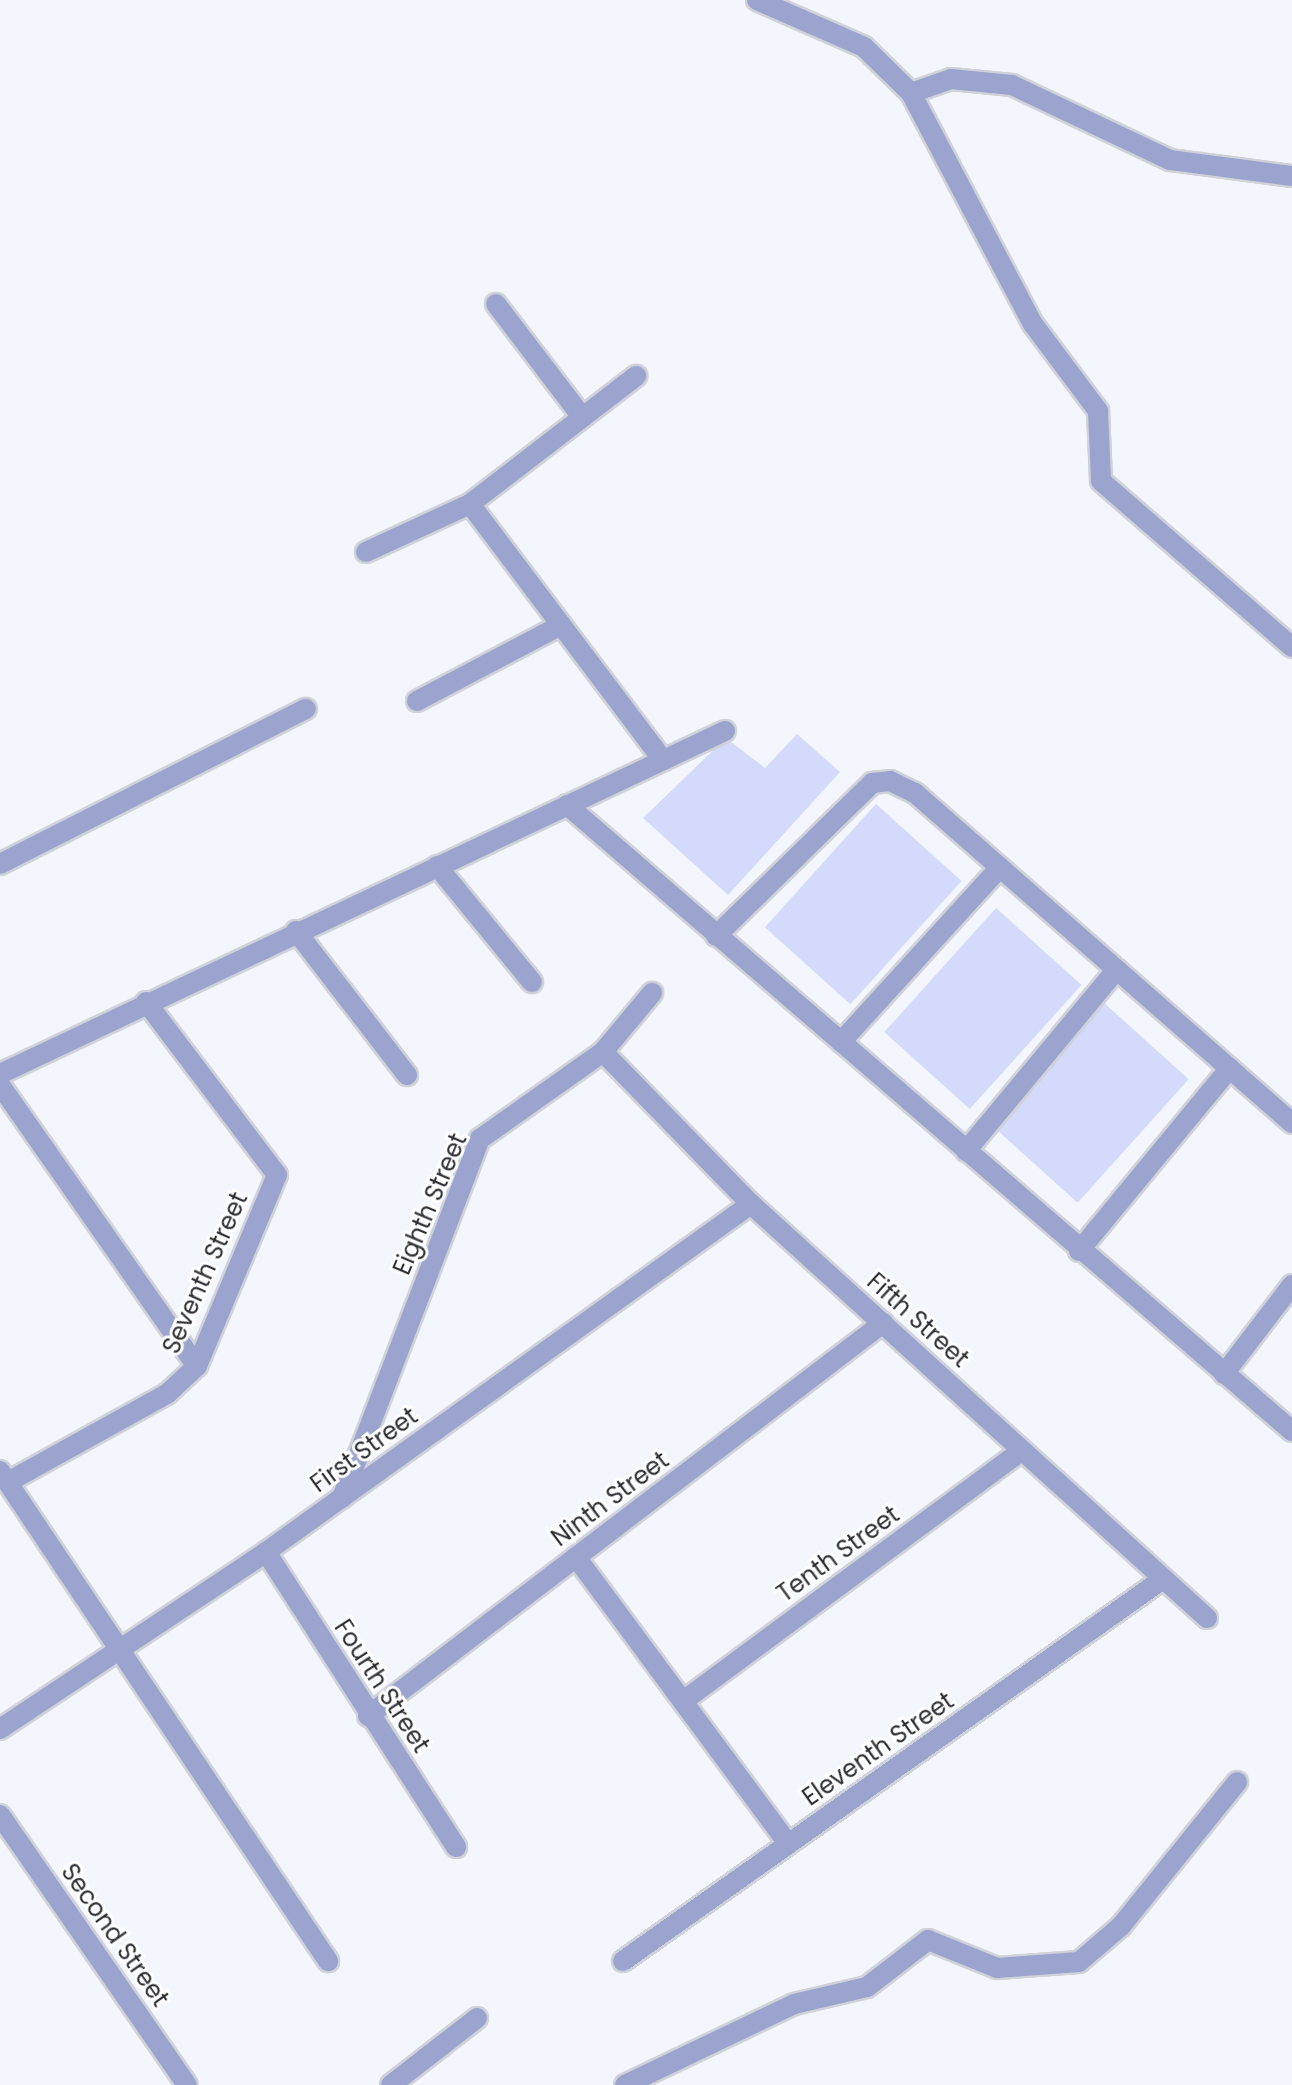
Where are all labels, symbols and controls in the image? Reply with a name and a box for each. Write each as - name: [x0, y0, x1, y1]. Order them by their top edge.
- street label: Eighth Street: [387, 1129, 473, 1279]
- street label: Seventh Street: [157, 1188, 253, 1358]
- street label: Fifth Street: [861, 1267, 975, 1373]
- street label: First Street: [305, 1402, 423, 1498]
- street label: Ninth Street: [546, 1446, 674, 1552]
- street label: Tenth Street: [771, 1500, 905, 1608]
- street label: Fourth Street: [328, 1614, 436, 1758]
- street label: Eleventh Street: [797, 1686, 959, 1812]
- street label: Second Street: [55, 1858, 175, 2012]

